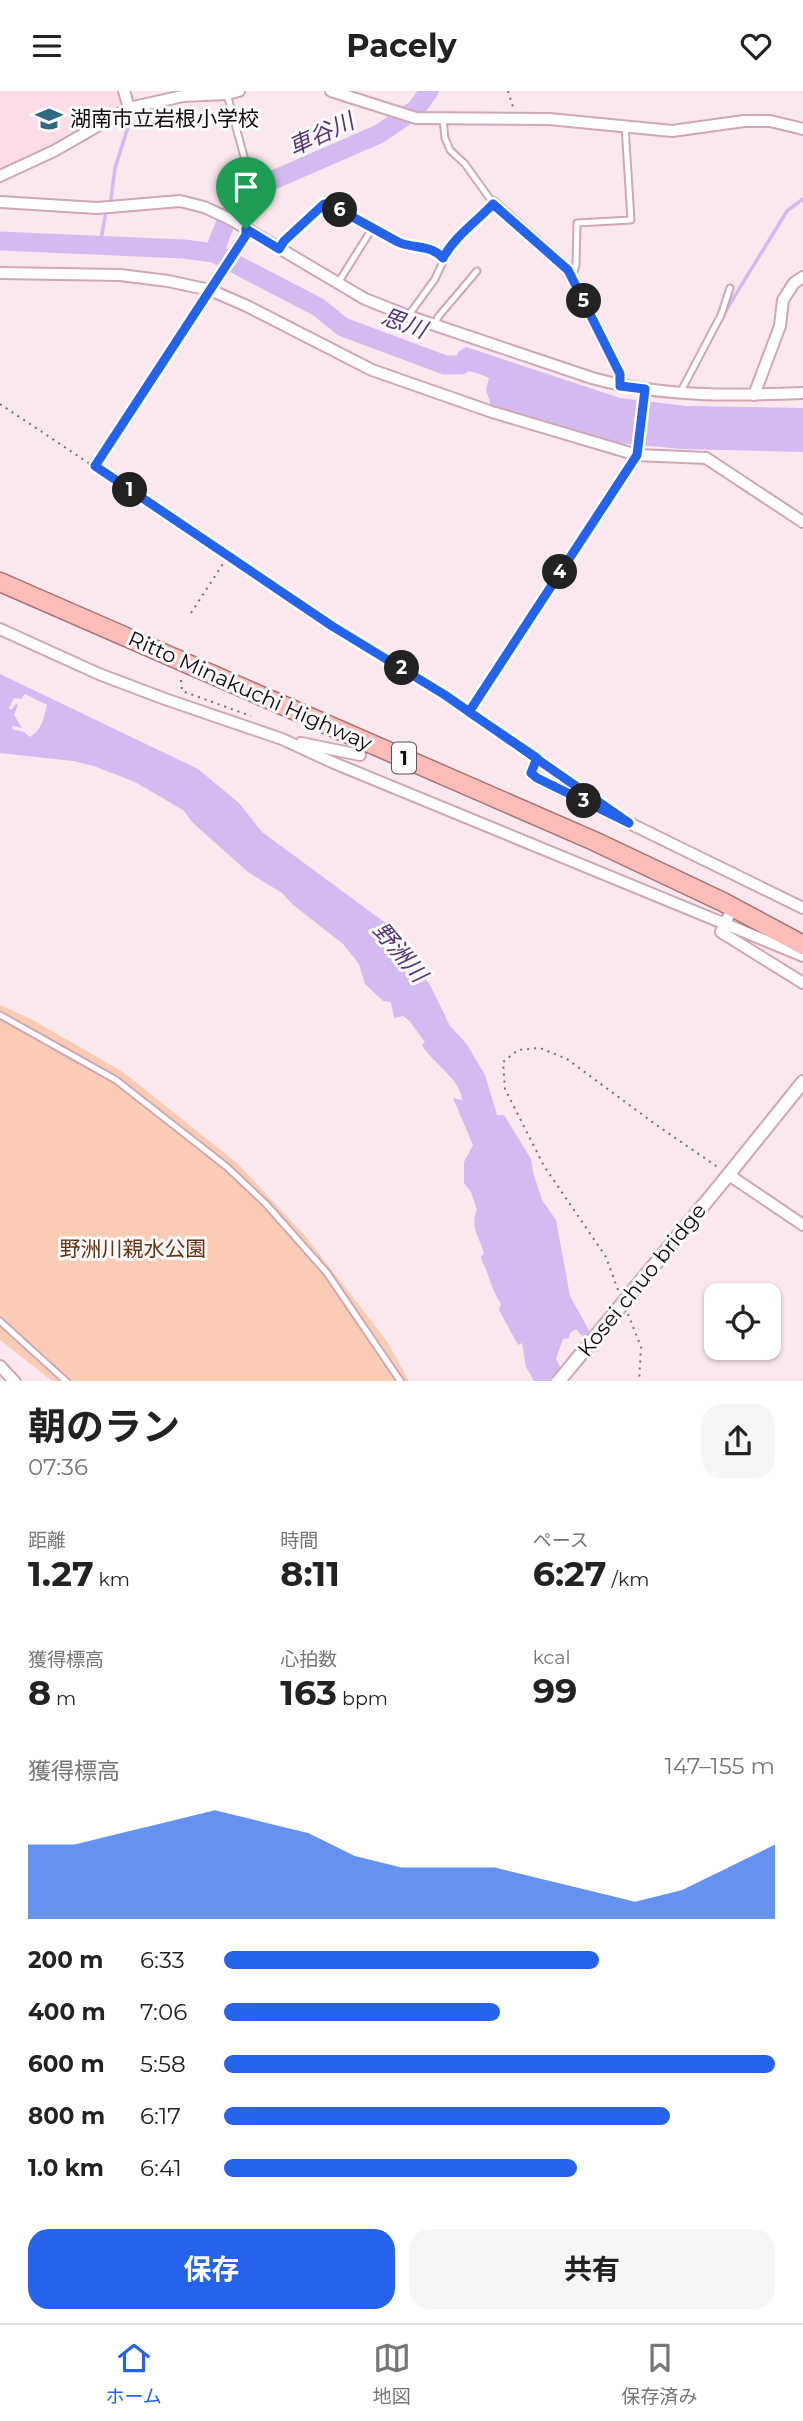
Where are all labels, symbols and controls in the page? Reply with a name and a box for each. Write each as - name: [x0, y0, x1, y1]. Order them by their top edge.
- text: Pacely: [346, 26, 457, 65]
- icon: menu: [28, 27, 66, 65]
- icon: heart: [737, 27, 775, 65]
- school or university icon: 湖南市立岩根小学校: [34, 104, 64, 134]
- water label: 車谷川: [284, 105, 361, 161]
- place label: 湖南市立岩根小学校: [70, 106, 259, 131]
- pin: [216, 157, 276, 229]
- icon: arrive: [227, 168, 265, 206]
- pin: 6: [322, 193, 358, 227]
- text: 6: [333, 198, 346, 221]
- pin: 5: [566, 283, 602, 319]
- text: 5: [578, 289, 589, 312]
- water label: 思川: [378, 302, 433, 345]
- pin: 1: [113, 473, 148, 507]
- text: 1: [126, 478, 133, 501]
- pin: 4: [542, 554, 578, 589]
- text: 4: [553, 560, 566, 583]
- street label: Ritto Minakuchi Highway: [125, 625, 376, 756]
- pin: 2: [384, 651, 420, 685]
- text: 2: [396, 656, 407, 679]
- road number: 1: [392, 743, 416, 773]
- pin: 3: [566, 783, 602, 819]
- text: 3: [578, 789, 589, 812]
- water label: 野洲川: [367, 917, 435, 990]
- street label: Kosei chuo bridge: [572, 1198, 711, 1361]
- park label: 野洲川親水公園: [60, 1236, 207, 1261]
- map controls: [704, 1283, 781, 1360]
- button: locate: [704, 1283, 781, 1360]
- text: 朝のラン: [28, 1403, 180, 1450]
- button: share: [701, 1404, 775, 1478]
- text: 07:36: [28, 1453, 88, 1481]
- text: 距離: [28, 1529, 66, 1552]
- text: 時間: [280, 1529, 318, 1552]
- text: ペース: [533, 1529, 589, 1552]
- text: 1.27: [28, 1552, 94, 1595]
- text: 8:11: [280, 1552, 340, 1595]
- text: 6:27: [533, 1552, 606, 1595]
- text: km: [94, 1568, 130, 1591]
- text: /km: [606, 1568, 649, 1591]
- text: kcal: [533, 1646, 571, 1669]
- text: 獲得標高: [28, 1648, 104, 1671]
- text: 心拍数: [280, 1648, 337, 1671]
- text: 99: [533, 1669, 577, 1712]
- text: 8: [28, 1671, 51, 1714]
- text: 163: [280, 1671, 337, 1714]
- text: m: [51, 1687, 76, 1710]
- text: bpm: [337, 1687, 388, 1710]
- text: 147–155 m: [664, 1752, 775, 1780]
- text: 獲得標高: [28, 1757, 120, 1785]
- text: 200 m: [28, 1946, 103, 1974]
- text: 6:33: [140, 1946, 185, 1974]
- text: 400 m: [28, 1998, 106, 2026]
- text: 7:06: [140, 1998, 187, 2026]
- text: 600 m: [28, 2050, 105, 2078]
- text: 5:58: [140, 2050, 186, 2078]
- text: 800 m: [28, 2102, 105, 2130]
- text: 6:17: [140, 2102, 181, 2130]
- text: 1.0 km: [28, 2154, 104, 2182]
- text: 6:41: [140, 2154, 182, 2182]
- button: 保存: [28, 2229, 395, 2309]
- button: 共有: [409, 2229, 775, 2309]
- tab: ホーム: [105, 2339, 162, 2408]
- tab: 地図: [373, 2339, 411, 2408]
- tab: 保存済み: [622, 2339, 698, 2408]

